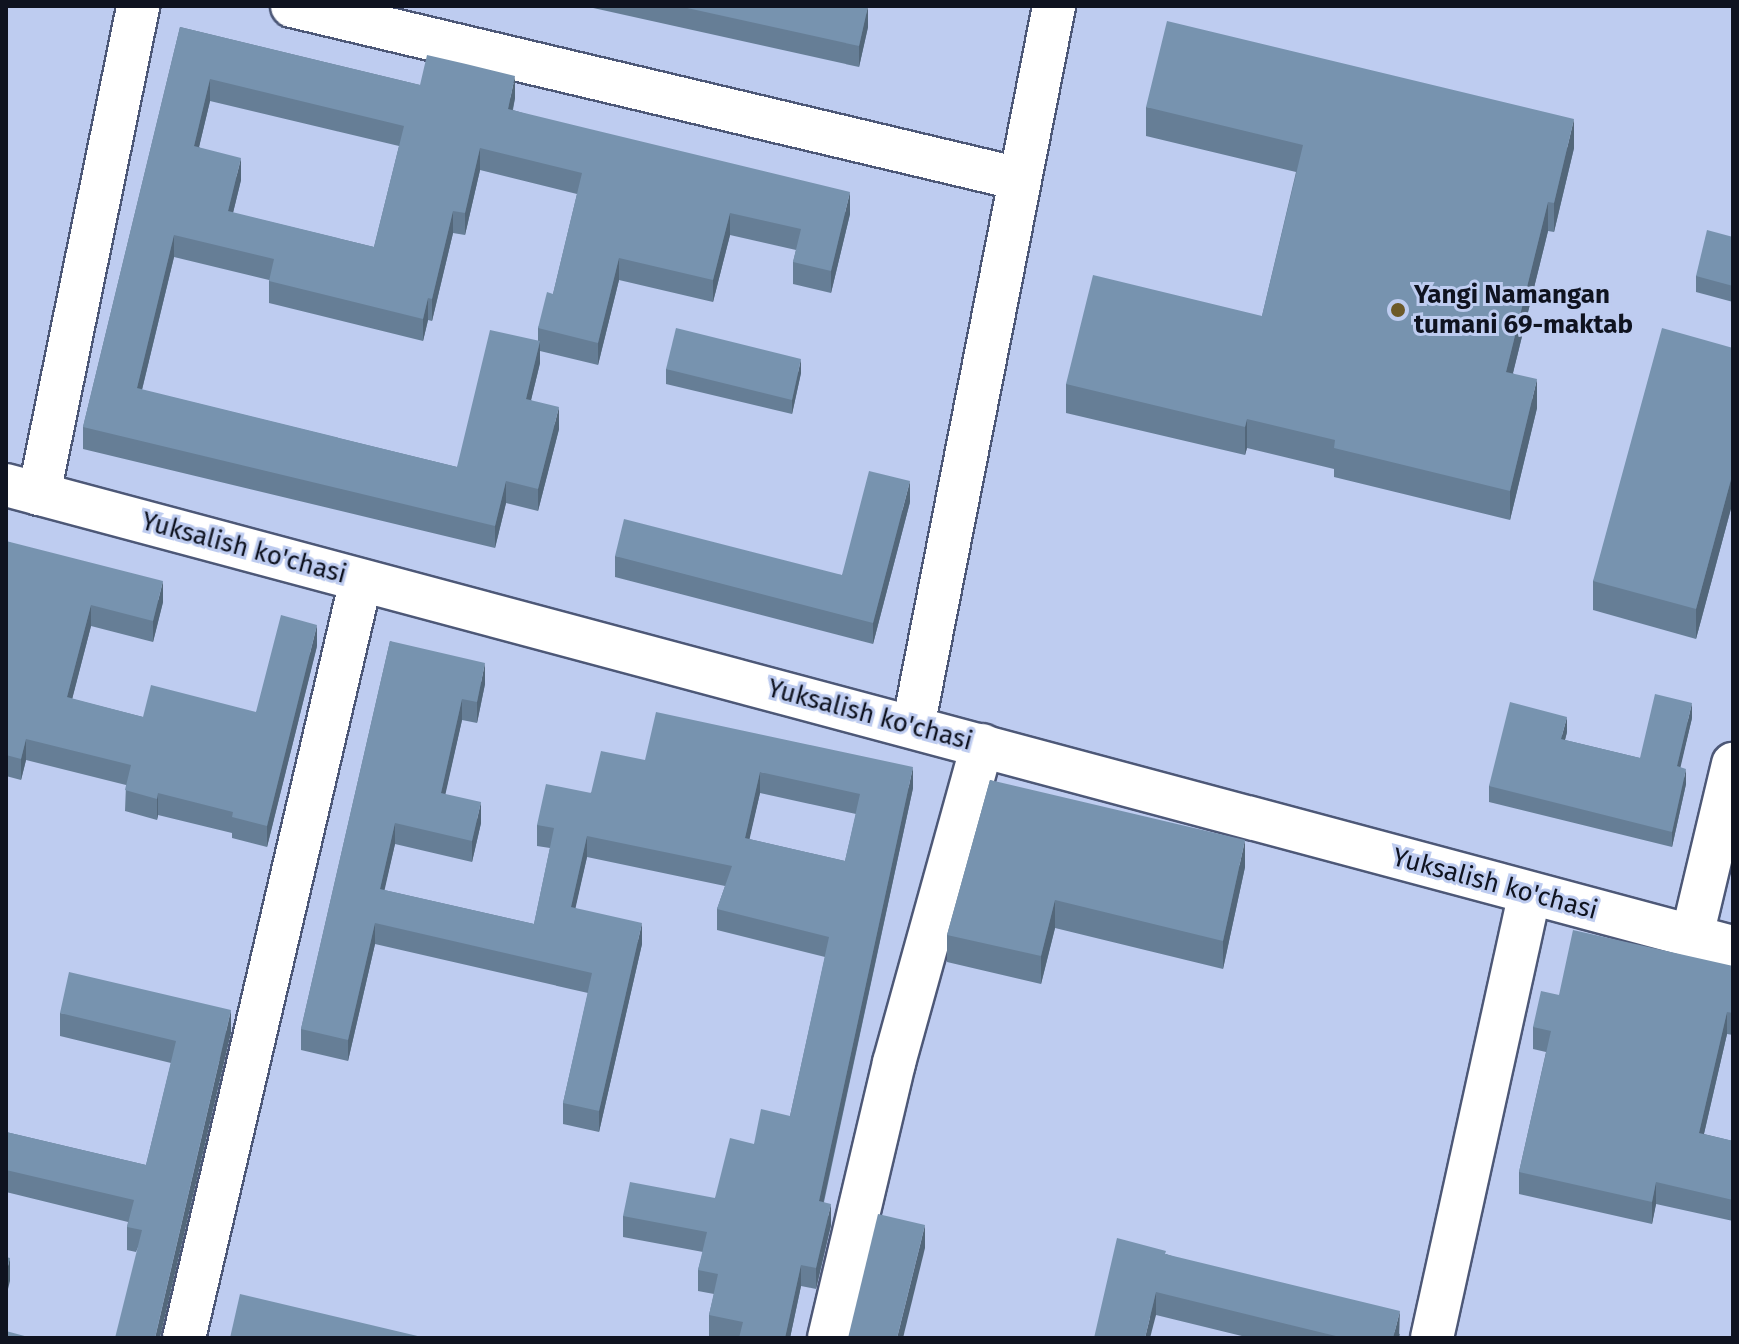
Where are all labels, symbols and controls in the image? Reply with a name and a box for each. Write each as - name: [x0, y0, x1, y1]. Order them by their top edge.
- place label: Yangi Namangan tumani 69-maktab: [1414, 279, 1633, 340]
- marker: Yangi Namangan tumani 69-maktab: [1389, 301, 1407, 319]
- street label: Yuksalish ko'chasi: [138, 506, 350, 590]
- street label: Yuksalish ko'chasi: [764, 673, 976, 757]
- street label: Yuksalish ko'chasi: [1389, 842, 1601, 926]

